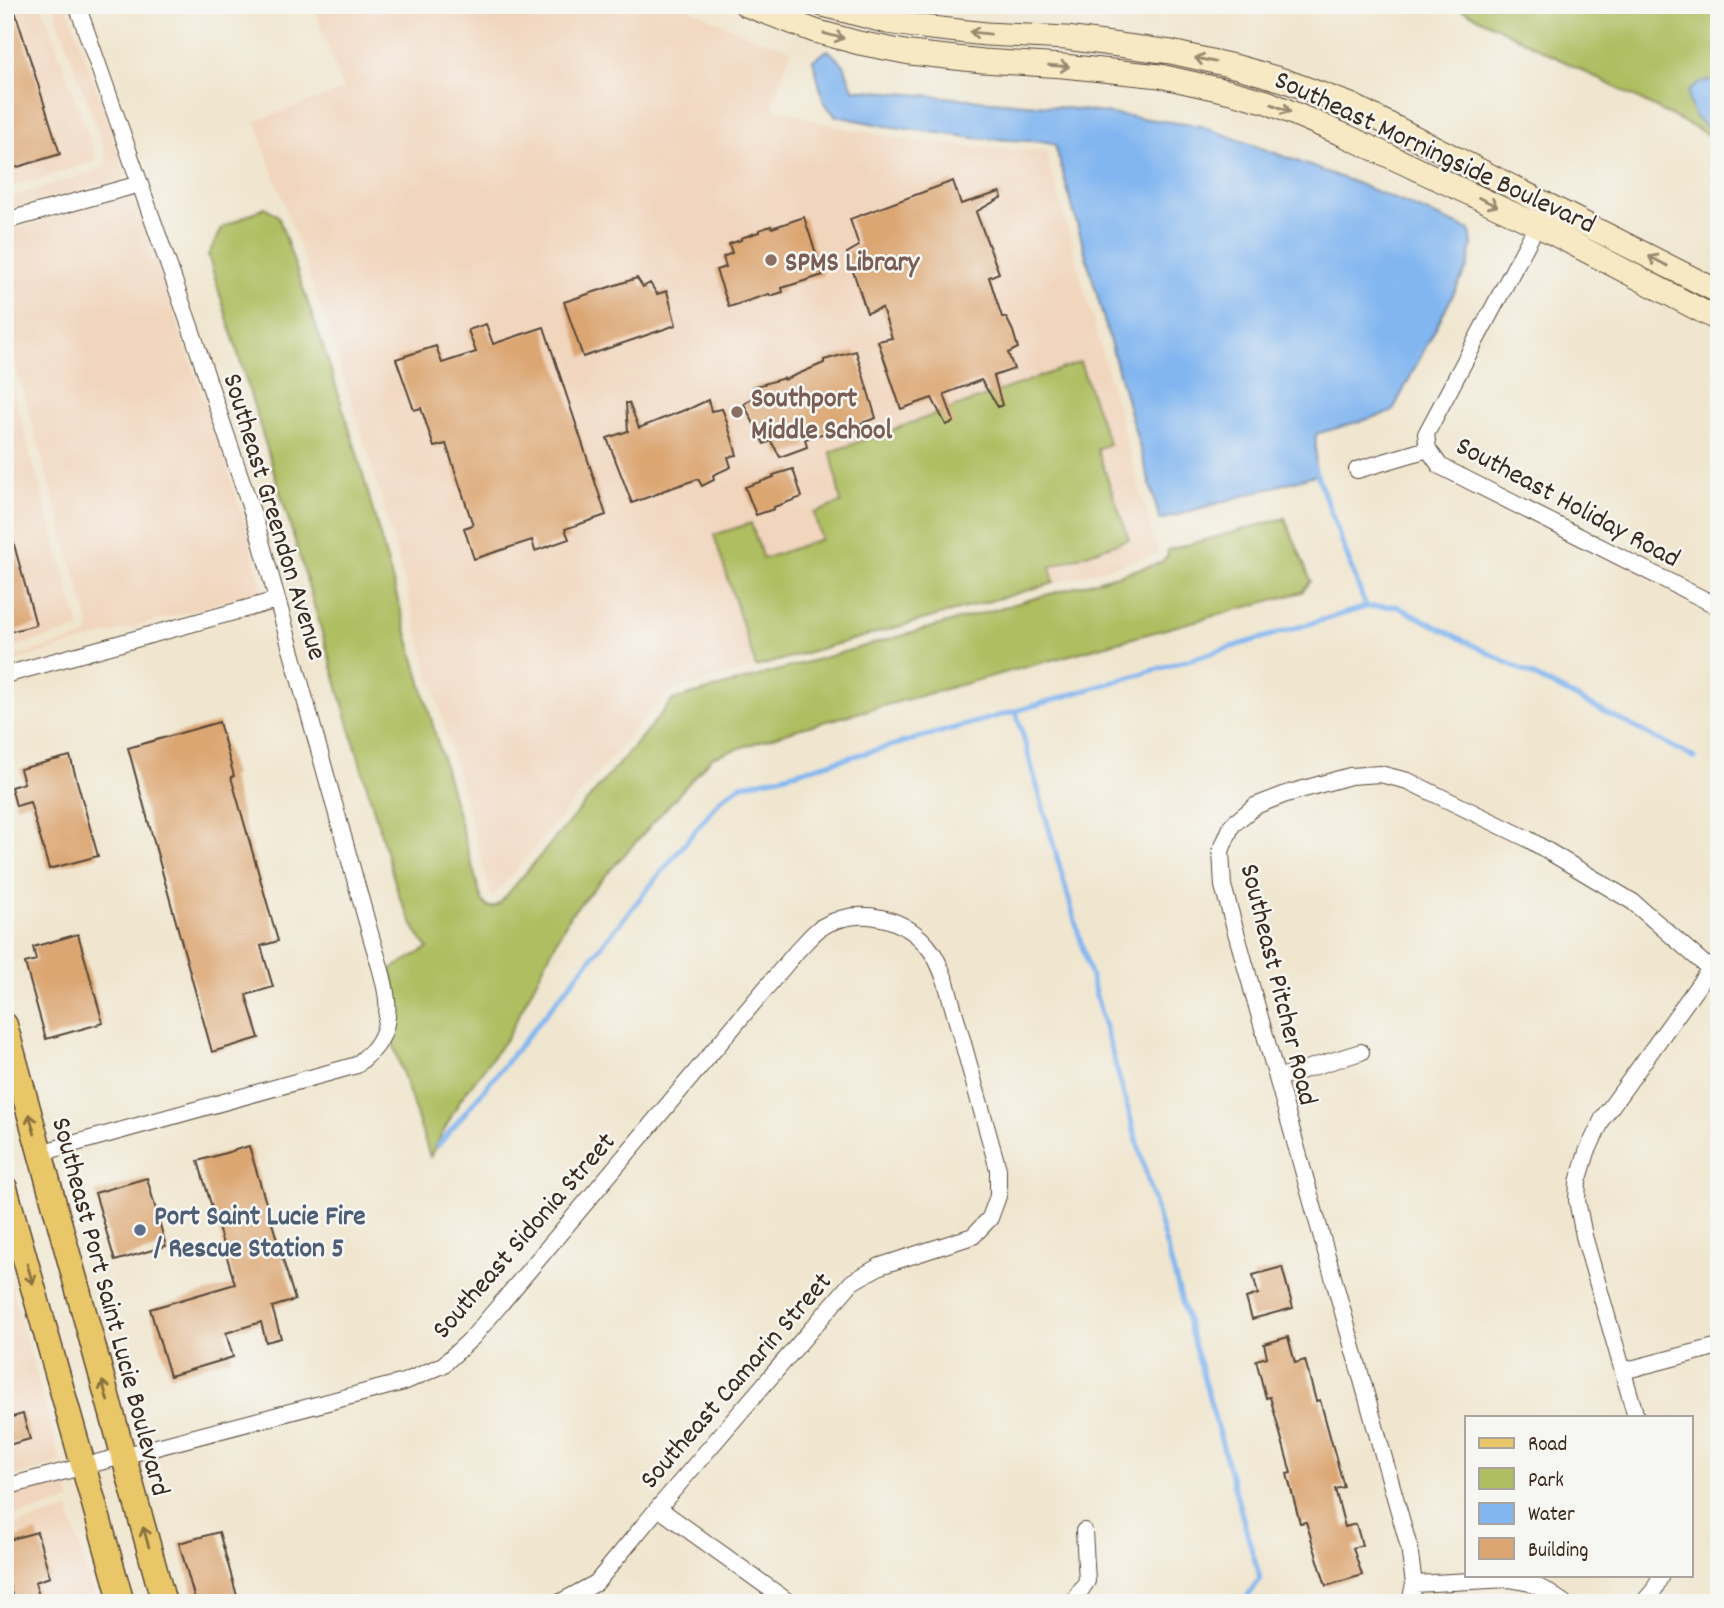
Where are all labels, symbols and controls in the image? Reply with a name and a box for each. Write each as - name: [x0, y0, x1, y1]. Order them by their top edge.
- one-way arrow: [969, 26, 992, 39]
- one-way arrow: [822, 30, 845, 43]
- one-way arrow: [1194, 53, 1217, 66]
- one-way arrow: [1047, 60, 1069, 73]
- street label: Southeast Morningside Boulevard: [1267, 62, 1601, 247]
- one-way arrow: [1270, 103, 1292, 116]
- one-way arrow: [1477, 196, 1498, 210]
- place label: SPMS Library: [785, 245, 921, 285]
- marker: SPMS Library: [763, 252, 779, 268]
- one-way arrow: [1648, 253, 1669, 267]
- street label: Southeast Greendon Avenue: [210, 369, 335, 666]
- place label: Southport Middle School: [751, 381, 893, 453]
- marker: Southport Middle School: [729, 404, 745, 420]
- street label: Southeast Holiday Road: [1447, 428, 1686, 581]
- street label: Southeast Pitcher Road: [1227, 860, 1326, 1110]
- one-way arrow: [25, 1113, 38, 1136]
- street label: Southeast Port Saint Lucie Boulevard: [38, 1114, 178, 1501]
- street label: Southeast Sidonia Street: [424, 1125, 627, 1350]
- place label: Port Saint Lucie Fire / Rescue Station 5: [153, 1199, 366, 1271]
- marker: Port Saint Lucie Fire / Rescue Station 5: [132, 1222, 148, 1238]
- one-way arrow: [24, 1263, 37, 1285]
- street label: Southeast Camarin Street: [632, 1265, 843, 1500]
- one-way arrow: [98, 1380, 111, 1403]
- legend: [1465, 1416, 1692, 1576]
- text: Road: [1528, 1431, 1567, 1461]
- text: Park: [1528, 1467, 1564, 1497]
- text: Water: [1528, 1501, 1575, 1531]
- one-way arrow: [138, 1526, 151, 1548]
- text: Building: [1528, 1537, 1588, 1567]

